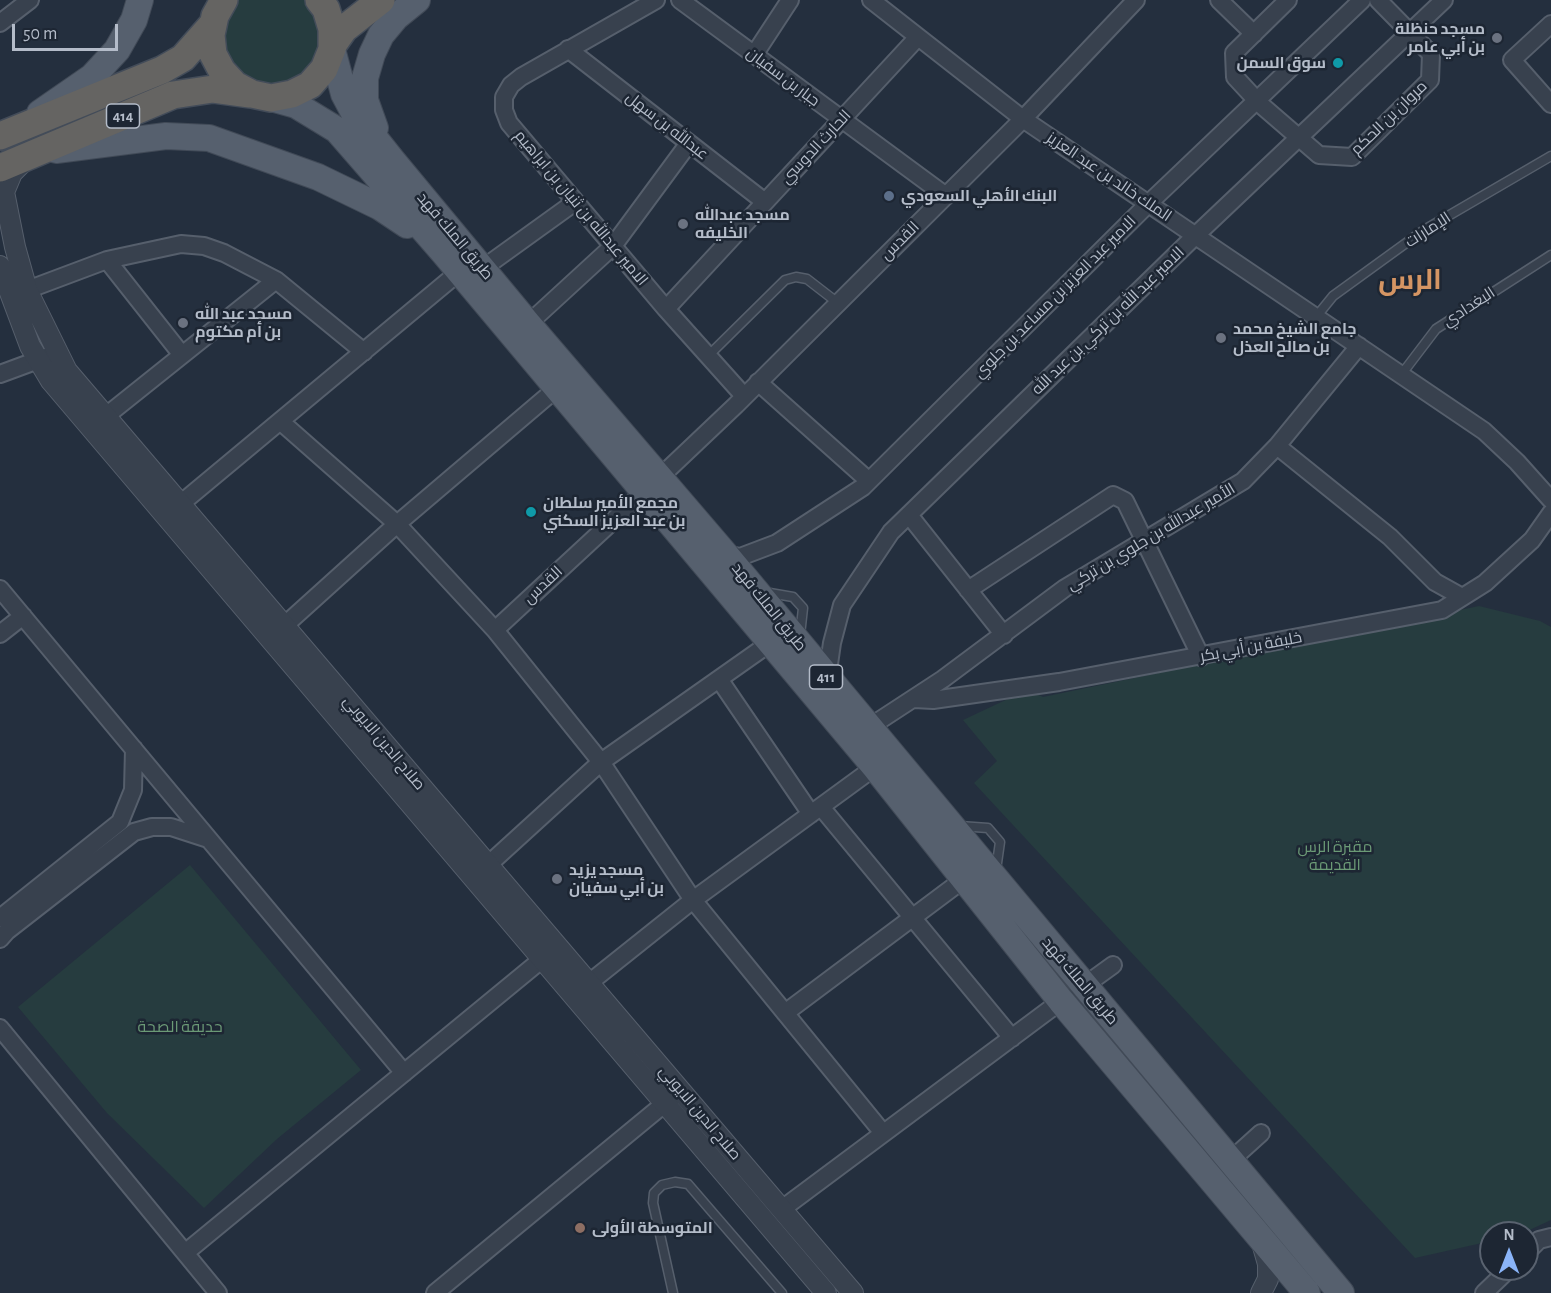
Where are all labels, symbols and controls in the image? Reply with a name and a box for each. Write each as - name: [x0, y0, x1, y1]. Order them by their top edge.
- scale bar: [15, 12, 122, 50]
- place label: مسجد حنظلة بن أبي عامر: [1395, 19, 1485, 57]
- text: 50 m: [23, 25, 57, 43]
- marker: مسجد حنظلة بن أبي عامر: [1490, 31, 1504, 45]
- street label: جبار بن سفيان: [743, 43, 823, 111]
- place label: سوق السمن: [1236, 53, 1326, 73]
- marker: سوق السمن: [1331, 56, 1345, 70]
- street label: مروان بن الحكم: [1347, 77, 1431, 159]
- street label: عبدالله بن سهل: [622, 88, 712, 164]
- road number: 414: [106, 104, 140, 128]
- street label: الحارث الدوسي: [777, 106, 855, 188]
- street label: الامير عبدالله بن ثنيان بن ابراهيم: [510, 126, 652, 290]
- street label: الملك خالد بن عبد العزيز: [1043, 128, 1175, 226]
- place label: البنك الأهلي السعودي: [901, 186, 1057, 206]
- street label: طريق الملك فهد: [413, 188, 497, 284]
- marker: البنك الأهلي السعودي: [882, 189, 896, 203]
- place label: مسجد عبدالله الخليفه: [695, 205, 790, 243]
- street label: الإمارات: [1401, 208, 1455, 252]
- street label: الامير عبد العزيز بن مساعد بن جلوي: [970, 212, 1140, 382]
- marker: مسجد عبدالله الخليفه: [676, 217, 690, 231]
- street label: القدس: [877, 218, 923, 264]
- street label: الامير عبد الله بن تركي بن عبد الله: [1028, 243, 1188, 399]
- district label: الرس: [1378, 264, 1442, 298]
- street label: البغدادي: [1439, 283, 1499, 331]
- place label: مسجد عبد الله بن أم مكتوم: [195, 304, 292, 342]
- marker: مسجد عبد الله بن أم مكتوم: [176, 316, 190, 330]
- place label: جامع الشيخ محمد بن صالح العذل: [1233, 319, 1357, 357]
- marker: جامع الشيخ محمد بن صالح العذل: [1214, 331, 1228, 345]
- street label: الأمير عبدالله بن جلوي بن تركي: [1063, 479, 1239, 595]
- place label: مجمع الأمير سلطان بن عبد العزيز السكني: [543, 493, 686, 531]
- marker: مجمع الأمير سلطان بن عبد العزيز السكني: [524, 505, 538, 519]
- street label: طريق الملك فهد: [728, 559, 810, 655]
- street label: القدس: [519, 562, 567, 608]
- street label: خليفة بن أبي بكر: [1198, 628, 1304, 666]
- road number: 411: [810, 665, 842, 689]
- street label: صلاح الدين الايوبي: [339, 692, 429, 794]
- park label: مقبرة الرس القديمة: [1298, 837, 1372, 875]
- place label: مسجد يزيد بن أبي سفيان: [569, 860, 664, 898]
- marker: مسجد يزيد بن أبي سفيان: [550, 872, 564, 886]
- street label: طريق الملك فهد: [1038, 933, 1122, 1029]
- park label: حديقة الصحة: [137, 1017, 223, 1037]
- street label: صلاح الدين الايوبي: [655, 1062, 745, 1164]
- place label: المتوسطة الأولى: [592, 1218, 713, 1238]
- marker: المتوسطة الأولى: [573, 1221, 587, 1235]
- north arrow: [1479, 1221, 1539, 1281]
- text: N: [1503, 1227, 1515, 1243]

